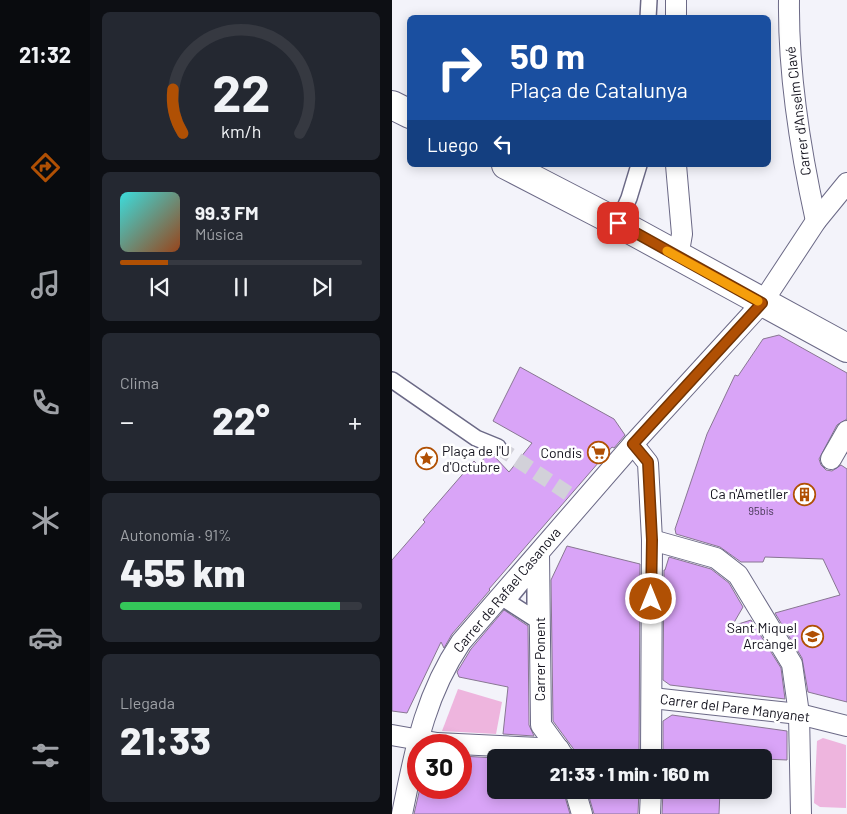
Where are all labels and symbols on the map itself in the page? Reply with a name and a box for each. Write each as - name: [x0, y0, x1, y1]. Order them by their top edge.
- street label: Carrer d'Anselm Clavé: [781, 45, 814, 177]
- pin: [597, 202, 639, 244]
- supermarket icon: Condis: [586, 441, 610, 465]
- place label: Plaça de l'U d'Octubre: [442, 442, 510, 475]
- place label: Condis: [540, 444, 582, 461]
- place icon: Plaça de l'U d'Octubre: [414, 447, 438, 471]
- building icon: Ca n'Ametller: [792, 482, 816, 506]
- place label: Ca n'Ametller: [710, 485, 788, 502]
- house number: 95bis: [748, 504, 774, 517]
- street label: Carrer de Rafael Casanova: [449, 524, 564, 656]
- position arrow: [624, 572, 676, 624]
- street label: Carrer Ponent: [531, 617, 548, 701]
- place label: Sant Miquel Arcàngel: [727, 619, 797, 652]
- school or university icon: Sant Miquel Arcàngel: [801, 624, 825, 648]
- street label: Carrer del Pare Manyanet: [659, 690, 811, 725]
- speed limit sign: 30: [407, 734, 472, 799]

